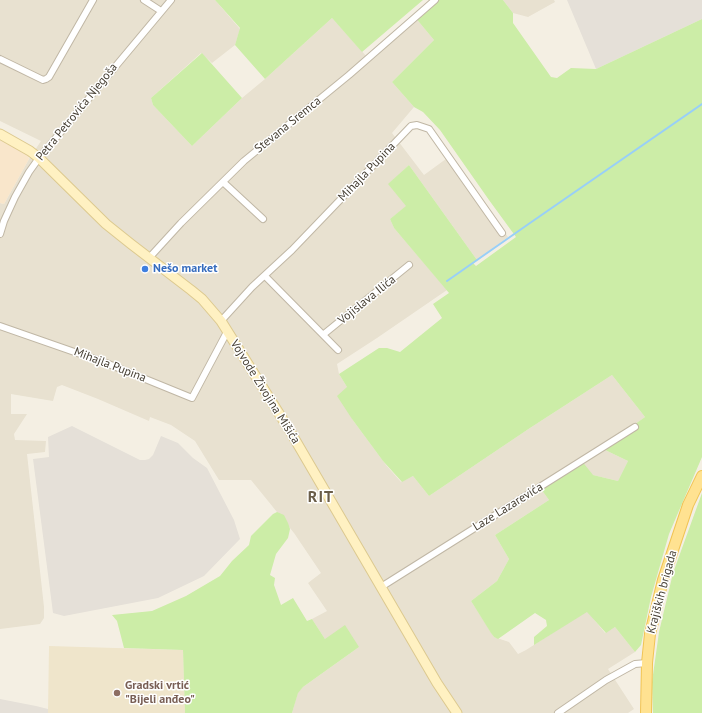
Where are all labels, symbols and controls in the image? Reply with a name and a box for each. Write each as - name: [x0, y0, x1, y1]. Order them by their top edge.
- street label: Petra Petrovića Njegoša: [33, 60, 121, 164]
- street label: Stevana Sremca: [252, 94, 324, 156]
- street label: Mihajla Pupina: [335, 140, 399, 204]
- place label: Nešo market: [153, 262, 217, 276]
- marker: Nešo market: [140, 264, 150, 274]
- street label: Vojislava Ilića: [335, 272, 399, 328]
- street label: Vojvode Živojina Mišića: [227, 337, 303, 447]
- street label: Mihajla Pupina: [72, 345, 148, 385]
- street label: Laze Lazarevića: [470, 480, 546, 534]
- district label: RIT: [308, 487, 334, 507]
- street label: Krajiških brigada: [644, 549, 680, 635]
- place label: Gradski vrtić "Bijeli anđeo": [125, 679, 195, 707]
- marker: Gradski vrtić "Bijeli anđeo": [112, 688, 122, 698]

